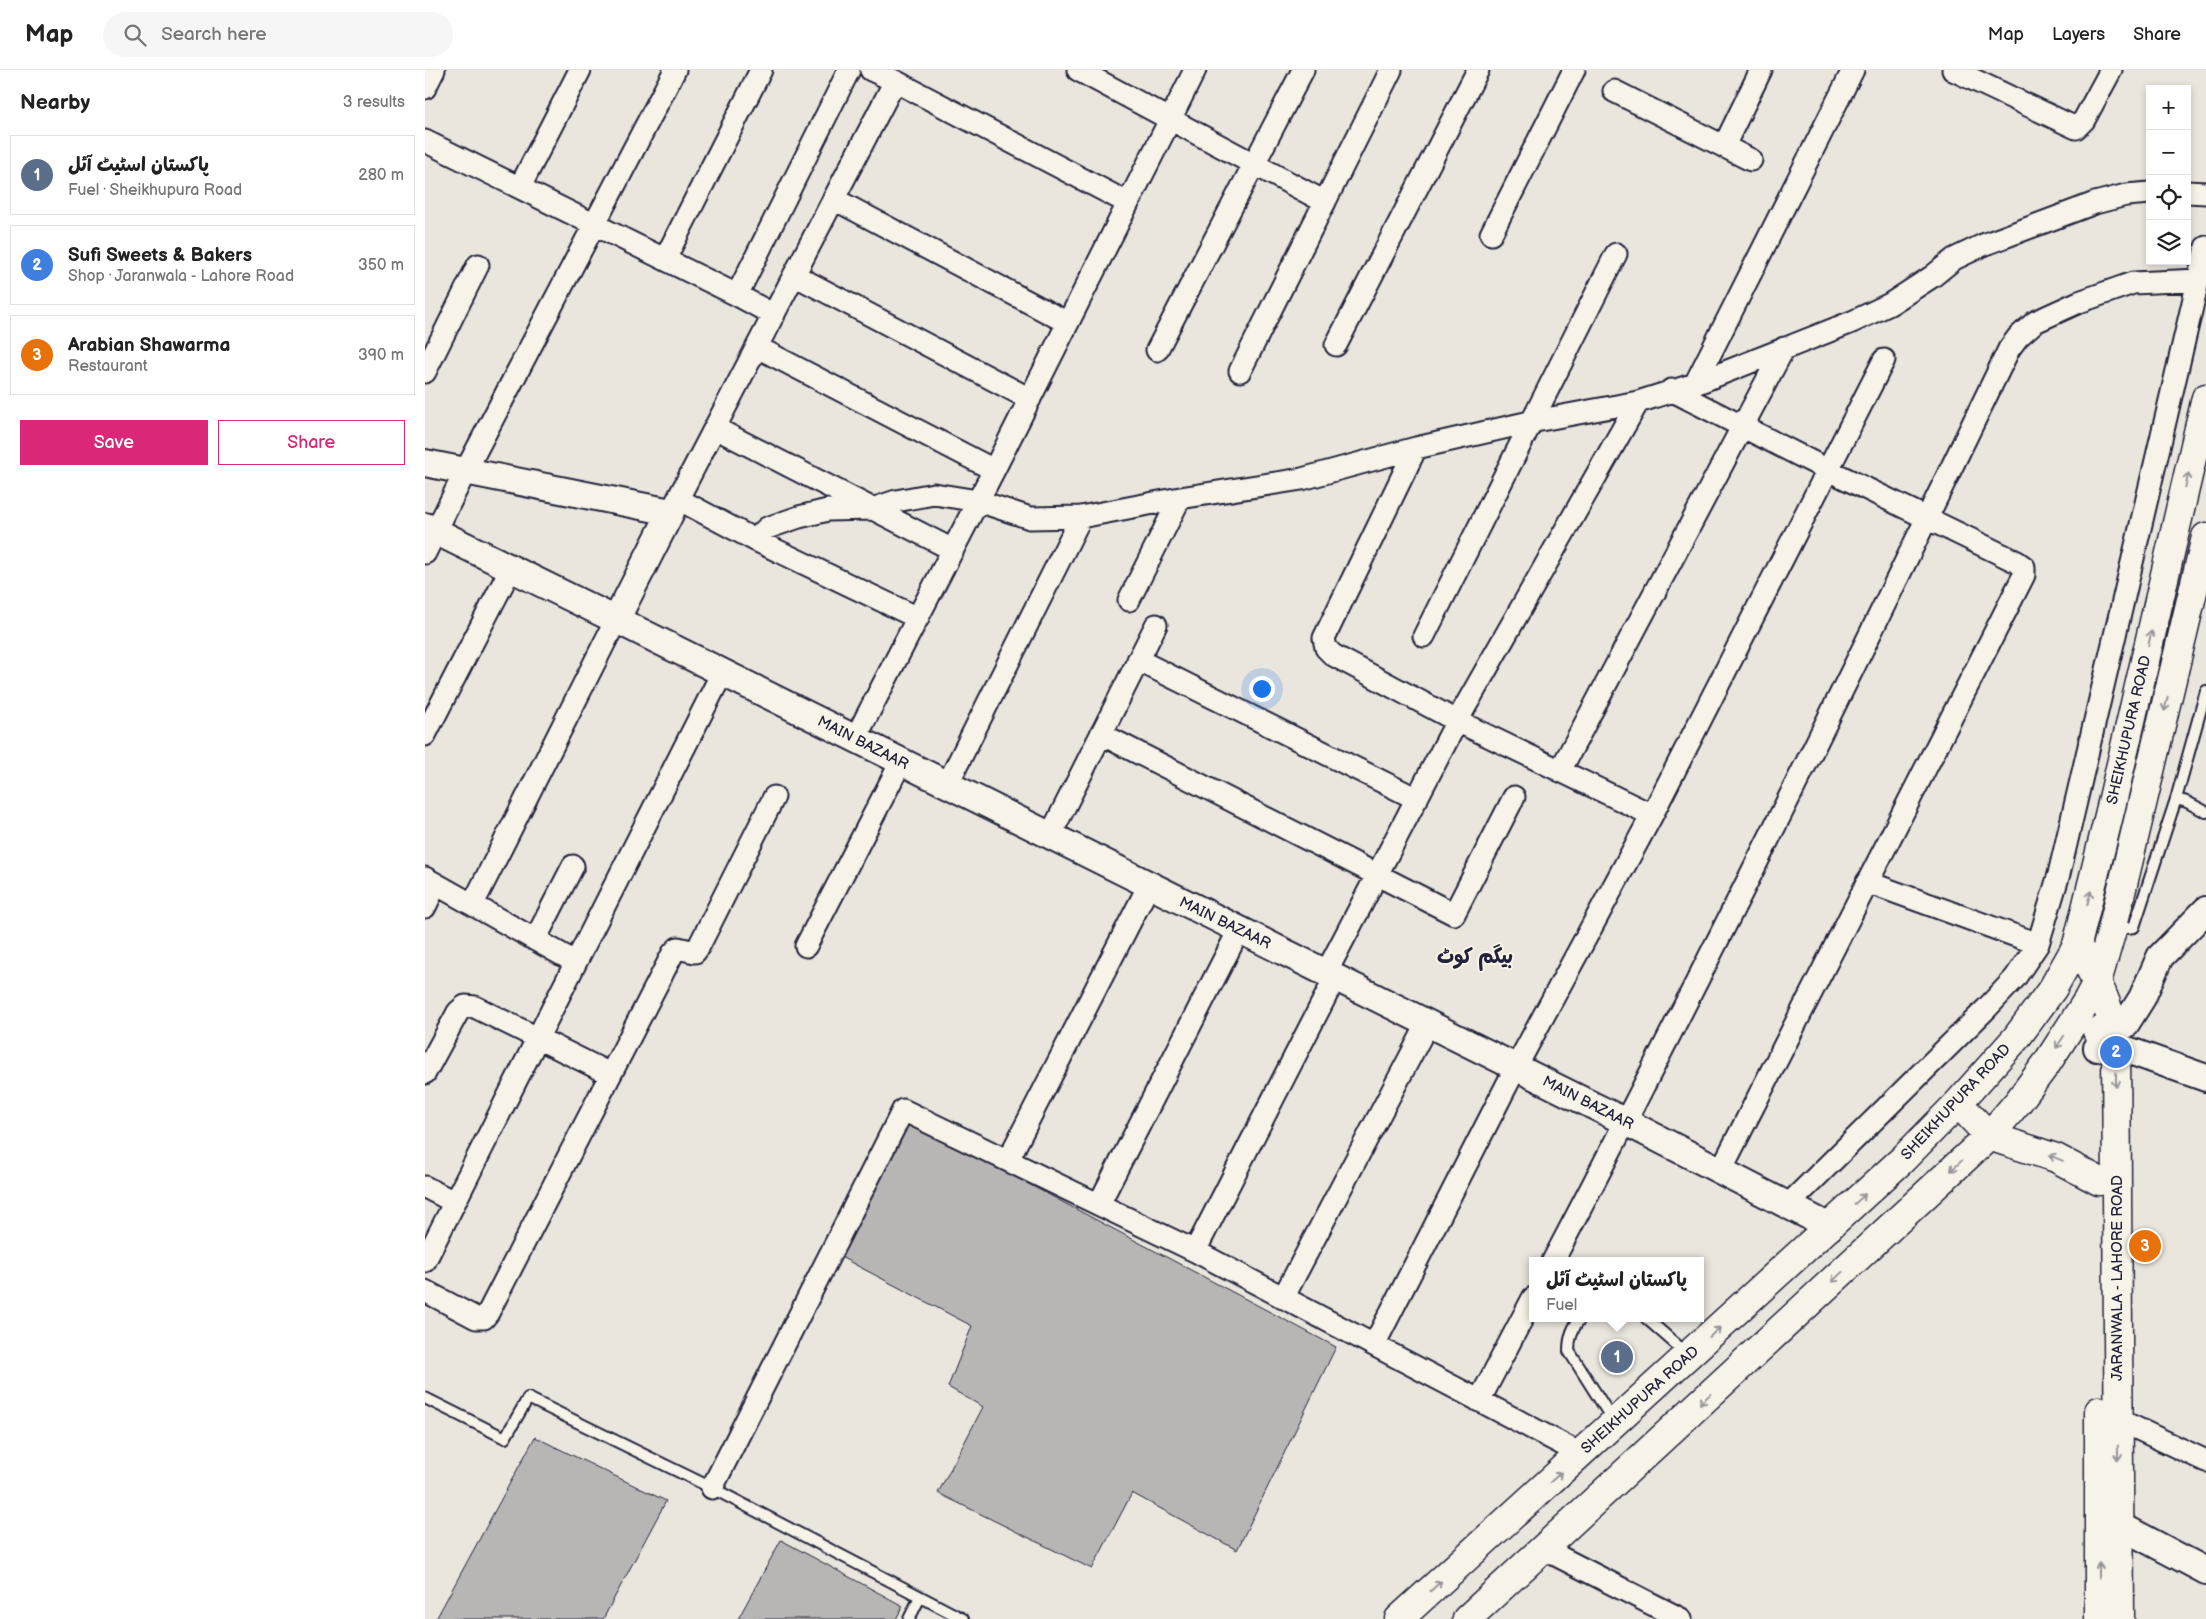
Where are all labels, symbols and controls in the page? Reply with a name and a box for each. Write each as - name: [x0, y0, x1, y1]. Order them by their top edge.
- search box: [103, 12, 453, 57]
- text: Map: [25, 20, 73, 49]
- icon: search: [121, 21, 149, 49]
- text: Search here: [161, 23, 267, 46]
- text: Map: [1988, 24, 2024, 45]
- text: Layers: [2052, 24, 2105, 45]
- text: Share: [2133, 24, 2181, 45]
- map controls: [2146, 85, 2191, 265]
- button: +: [2146, 85, 2191, 130]
- text: Nearby: [20, 90, 90, 115]
- text: 3 results: [343, 93, 405, 112]
- button: −: [2146, 130, 2191, 175]
- text: پاکستان اسٹیٹ آئل: [68, 154, 209, 177]
- text: 1: [34, 166, 40, 185]
- text: 280 m: [358, 166, 404, 185]
- button: locate: [2146, 175, 2191, 220]
- text: Fuel · Sheikhupura Road: [68, 181, 242, 200]
- button: layers: [2146, 220, 2191, 265]
- text: Sufi Sweets & Bakers: [68, 244, 252, 267]
- text: 2: [32, 256, 42, 275]
- text: 350 m: [358, 256, 404, 275]
- text: Shop · Jaranwala - Lahore Road: [68, 267, 294, 286]
- text: Arabian Shawarma: [68, 334, 230, 357]
- text: 3: [32, 346, 42, 365]
- text: 390 m: [358, 346, 404, 365]
- text: Restaurant: [68, 357, 148, 376]
- button: Save: [20, 420, 208, 465]
- button: Share: [218, 420, 405, 465]
- one-way arrow: [2183, 472, 2192, 488]
- one-way arrow: [2146, 630, 2155, 646]
- street label: SHEIKHUPURA ROAD: [2103, 654, 2155, 806]
- your location: [1249, 676, 1275, 702]
- one-way arrow: [2161, 695, 2170, 711]
- street label: MAIN BAZAAR: [814, 712, 912, 774]
- one-way arrow: [2084, 891, 2094, 907]
- street label: MAIN BAZAAR: [1176, 893, 1274, 954]
- district label: بیگم کوٹ: [1437, 944, 1513, 971]
- pin: 2: [2100, 1033, 2132, 1071]
- one-way arrow: [2055, 1035, 2066, 1049]
- street label: SHEIKHUPURA ROAD: [1897, 1040, 2015, 1164]
- street label: MAIN BAZAAR: [1539, 1072, 1637, 1134]
- one-way arrow: [2111, 1072, 2121, 1088]
- one-way arrow: [2049, 1153, 2064, 1162]
- one-way arrow: [1950, 1160, 1963, 1172]
- street label: JARANWALA - LAHORE ROAD: [2108, 1175, 2127, 1381]
- one-way arrow: [1854, 1193, 1867, 1205]
- pin: 3: [2129, 1227, 2161, 1265]
- popup: [1529, 1257, 1704, 1322]
- text: پاکستان اسٹیٹ آئل: [1546, 1269, 1687, 1292]
- one-way arrow: [1831, 1271, 1844, 1283]
- text: Fuel: [1546, 1296, 1577, 1315]
- one-way arrow: [1708, 1326, 1721, 1338]
- pin: 1: [1601, 1338, 1633, 1376]
- street label: SHEIKHUPURA ROAD: [1577, 1342, 1703, 1458]
- one-way arrow: [1699, 1393, 1712, 1405]
- one-way arrow: [2113, 1444, 2123, 1460]
- one-way arrow: [1549, 1471, 1562, 1483]
- one-way arrow: [2094, 1563, 2104, 1579]
- one-way arrow: [1429, 1580, 1442, 1592]

